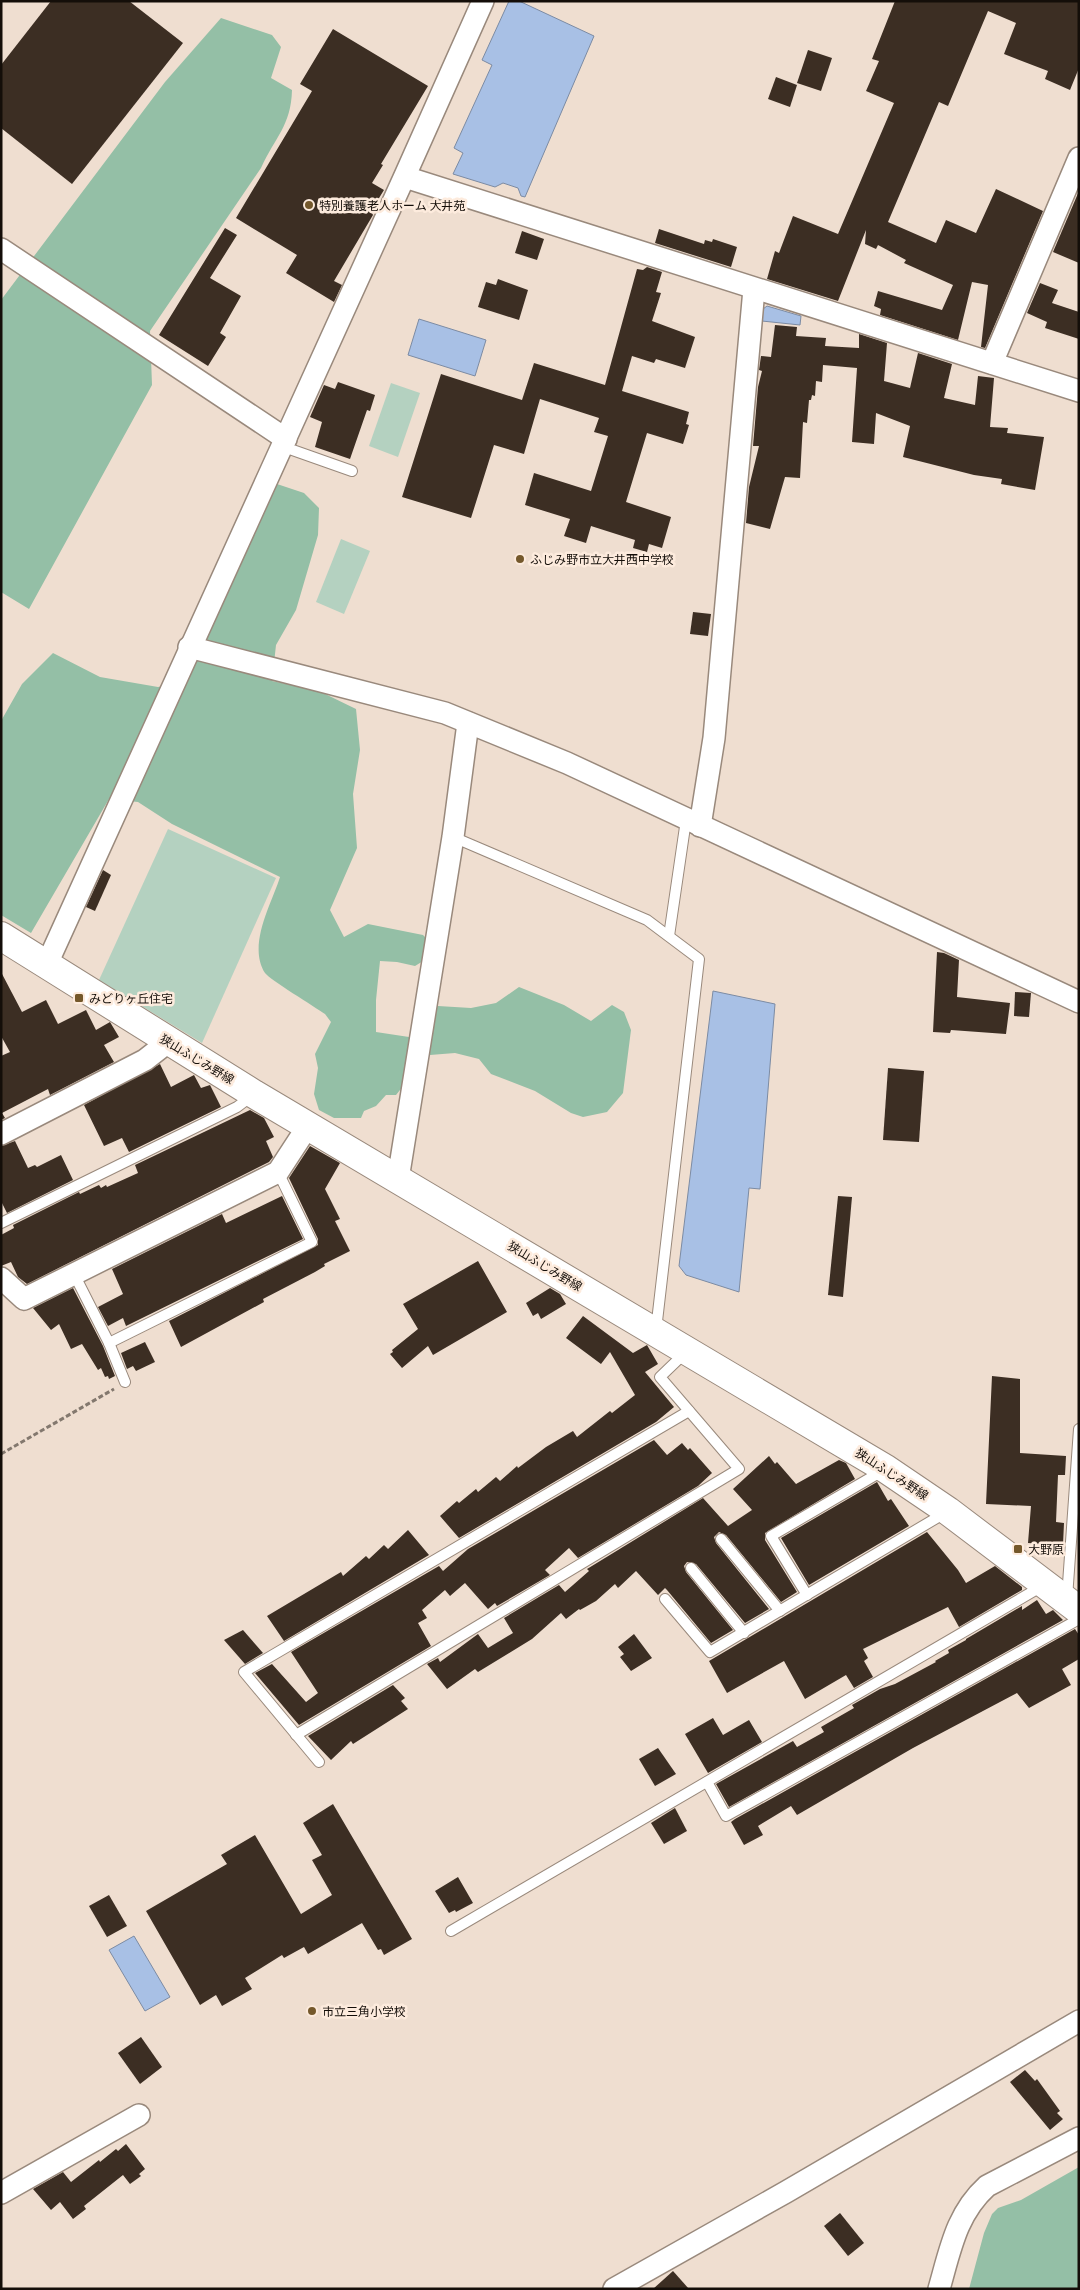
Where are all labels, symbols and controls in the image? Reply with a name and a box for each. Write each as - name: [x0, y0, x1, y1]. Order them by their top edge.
- marker: 特別養護老人ホーム 大井苑: [303, 199, 315, 211]
- place label: 特別養護老人ホーム 大井苑: [319, 199, 465, 212]
- marker: ふじみ野市立大井西中学校: [514, 553, 526, 565]
- place label: ふじみ野市立大井西中学校: [530, 553, 674, 566]
- marker: みどりヶ丘住宅: [73, 992, 85, 1004]
- place label: みどりヶ丘住宅: [89, 992, 173, 1005]
- street label: 狭山ふじみ野線: [158, 1032, 236, 1086]
- street label: 狭山ふじみ野線: [506, 1239, 584, 1293]
- street label: 狭山ふじみ野線: [853, 1446, 931, 1502]
- marker: 大野原: [1012, 1543, 1024, 1555]
- place label: 大野原: [1028, 1543, 1064, 1556]
- marker: 市立三角小学校: [306, 2005, 318, 2017]
- place label: 市立三角小学校: [322, 2005, 406, 2018]

